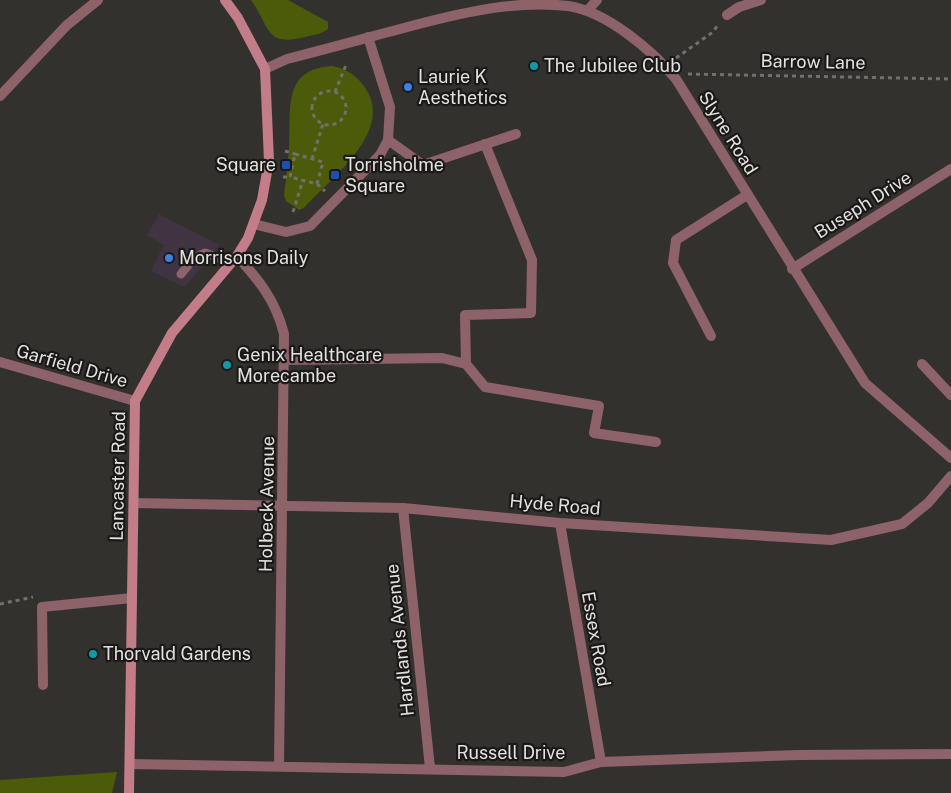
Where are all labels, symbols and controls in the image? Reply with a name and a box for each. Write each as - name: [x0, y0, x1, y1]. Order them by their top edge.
- street label: Barrow Lane: [760, 50, 866, 73]
- place label: The Jubilee Club: [544, 55, 681, 76]
- marker: The Jubilee Club: [528, 60, 540, 72]
- place label: Laurie K Aesthetics: [418, 66, 507, 108]
- marker: Laurie K Aesthetics: [402, 81, 414, 93]
- street label: Slyne Road: [695, 87, 762, 178]
- place label: Square: [216, 154, 276, 175]
- place label: Torrisholme Square: [345, 154, 444, 196]
- marker: Square: [280, 159, 292, 171]
- street label: Buseph Drive: [810, 166, 915, 243]
- marker: Torrisholme Square: [329, 169, 341, 181]
- place label: Morrisons Daily: [179, 247, 309, 268]
- marker: Morrisons Daily: [163, 252, 175, 264]
- street label: Garfield Drive: [14, 340, 130, 391]
- place label: Genix Healthcare Morecambe: [237, 344, 382, 386]
- marker: Genix Healthcare Morecambe: [221, 359, 233, 371]
- street label: Lancaster Road: [106, 411, 129, 541]
- street label: Holbeck Avenue: [255, 436, 278, 572]
- street label: Hyde Road: [509, 490, 601, 519]
- street label: Hardlands Avenue: [381, 563, 418, 717]
- street label: Essex Road: [578, 590, 615, 688]
- place label: Thorvald Gardens: [103, 643, 251, 664]
- marker: Thorvald Gardens: [87, 648, 99, 660]
- street label: Russell Drive: [457, 742, 565, 763]

